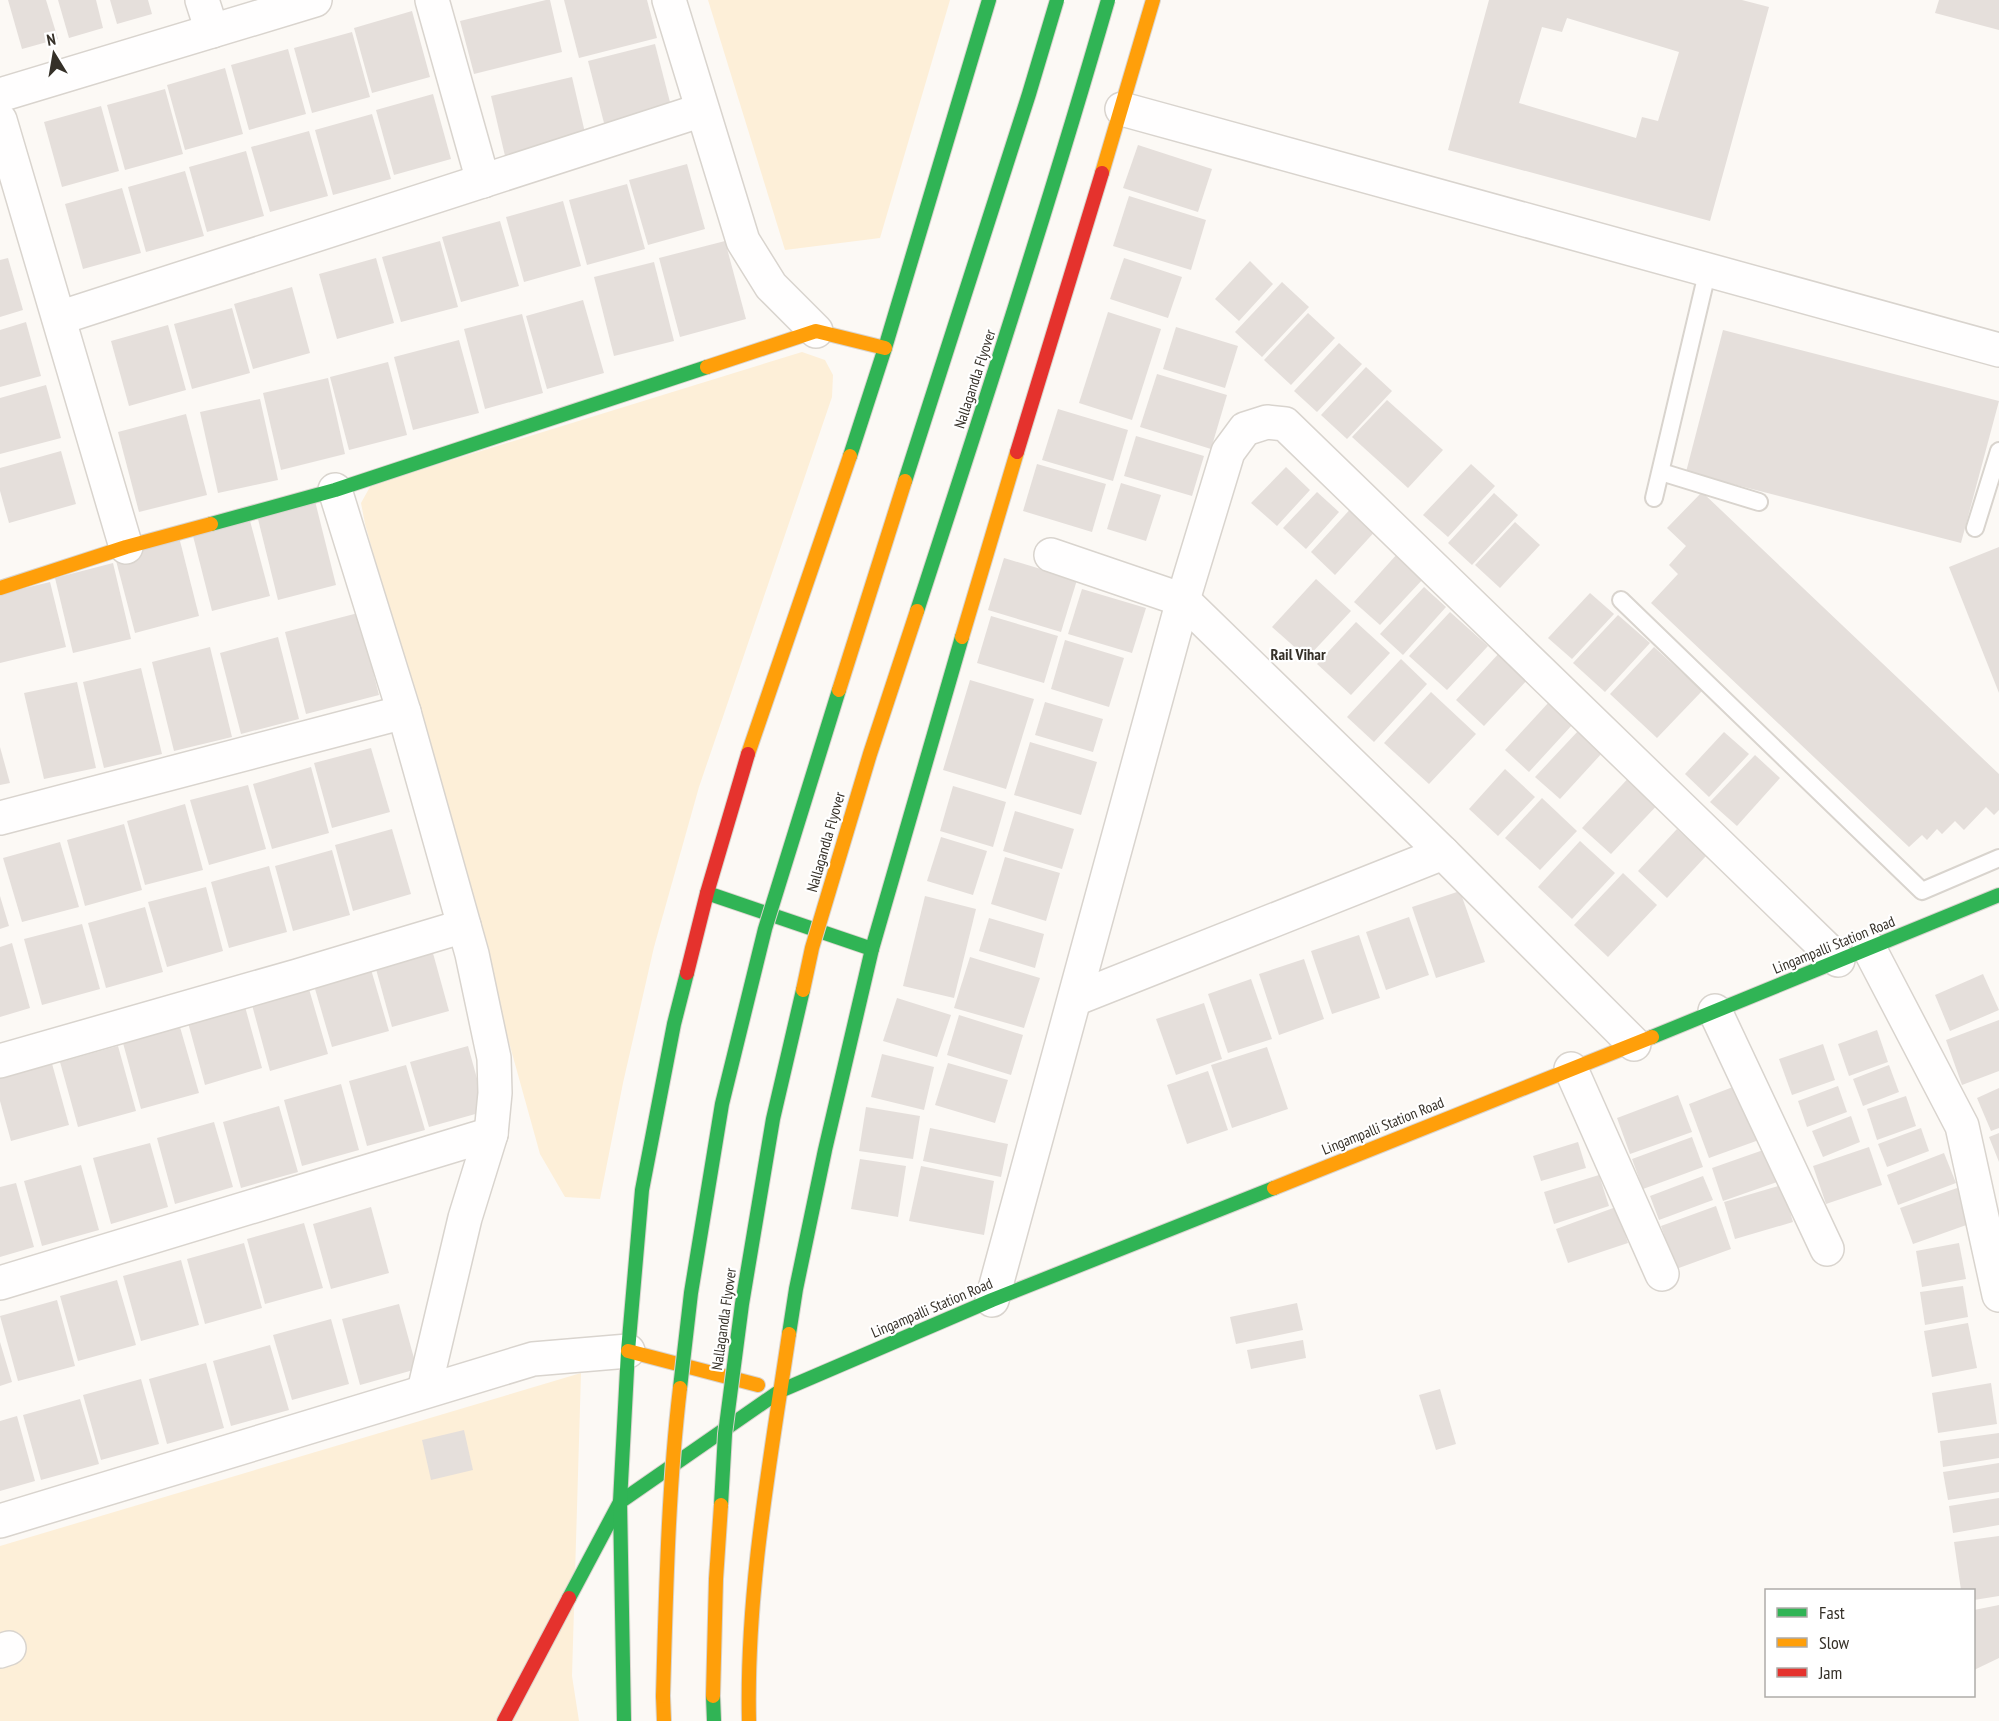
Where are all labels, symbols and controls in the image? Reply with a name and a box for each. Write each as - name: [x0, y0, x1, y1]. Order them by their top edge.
- north arrow: [24, 24, 84, 84]
- text: N: [45, 29, 57, 50]
- street label: Nallagandla Flyover: [950, 326, 1000, 431]
- district label: Rail Vihar: [1270, 644, 1326, 664]
- street label: Nallagandla Flyover: [802, 789, 849, 894]
- street label: Lingampalli Station Road: [1770, 911, 1898, 978]
- street label: Lingampalli Station Road: [1319, 1092, 1447, 1159]
- street label: Nallagandla Flyover: [707, 1266, 740, 1371]
- street label: Lingampalli Station Road: [868, 1273, 995, 1342]
- legend: [1765, 1589, 1975, 1697]
- text: Fast: [1819, 1601, 1845, 1624]
- text: Slow: [1819, 1631, 1850, 1654]
- text: Jam: [1818, 1661, 1842, 1684]

